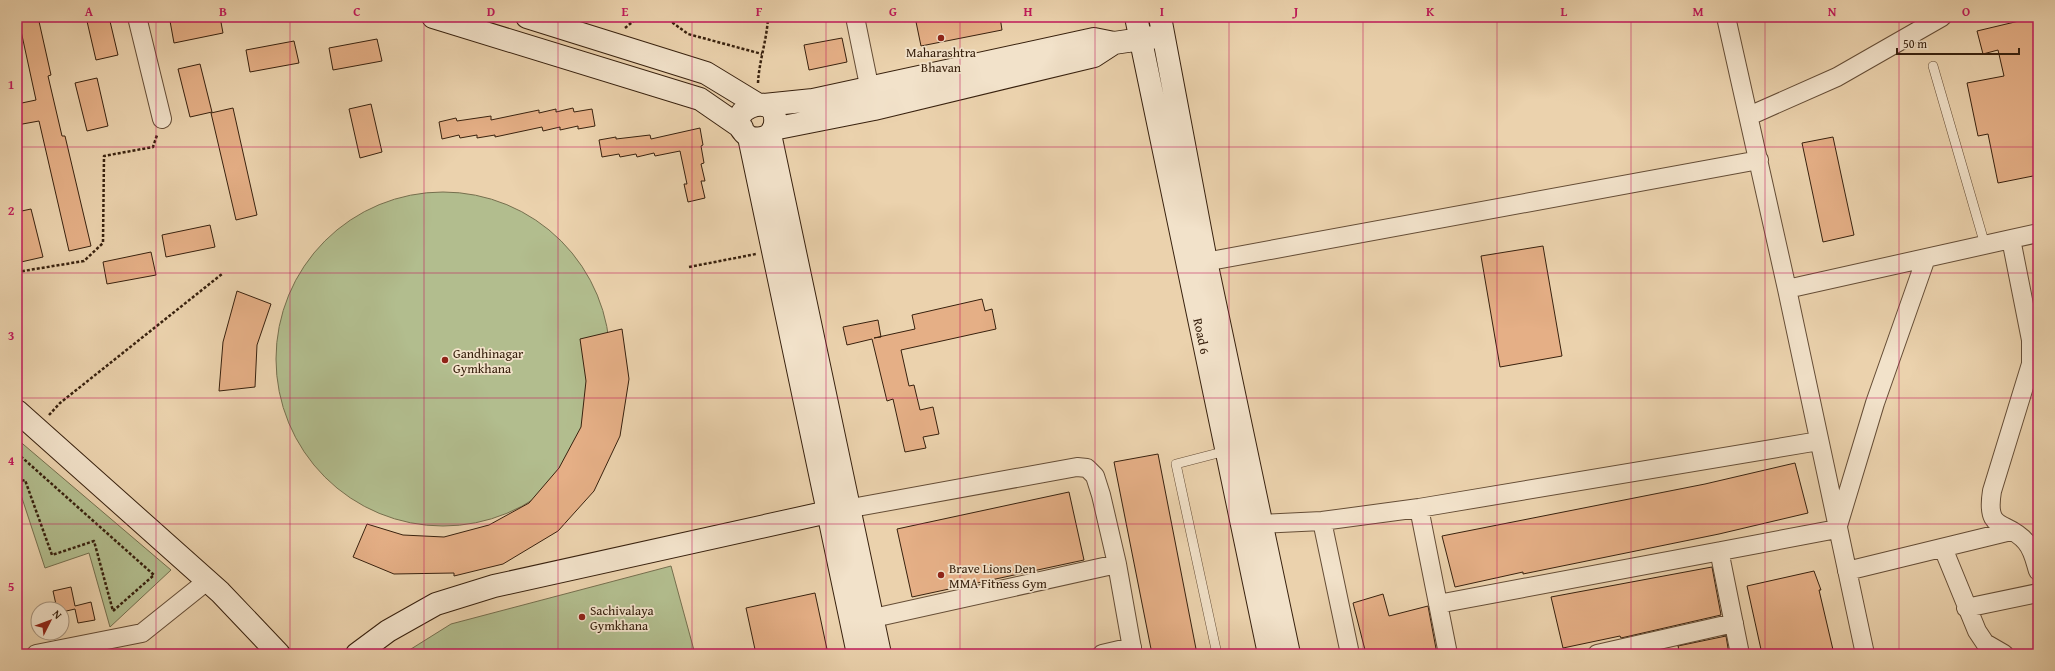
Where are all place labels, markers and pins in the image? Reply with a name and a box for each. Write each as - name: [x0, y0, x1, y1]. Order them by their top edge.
- marker: Maharashtra Bhavan: [936, 33, 946, 43]
- place label: Maharashtra Bhavan: [906, 43, 977, 77]
- place label: Gandhinagar Gymkhana: [453, 344, 524, 378]
- marker: Gandhinagar Gymkhana: [440, 355, 450, 365]
- place label: Brave Lions Den MMA Fitness Gym: [949, 559, 1047, 593]
- marker: Brave Lions Den MMA Fitness Gym: [936, 570, 946, 580]
- place label: Sachivalaya Gymkhana: [590, 601, 654, 635]
- marker: Sachivalaya Gymkhana: [577, 612, 587, 622]

